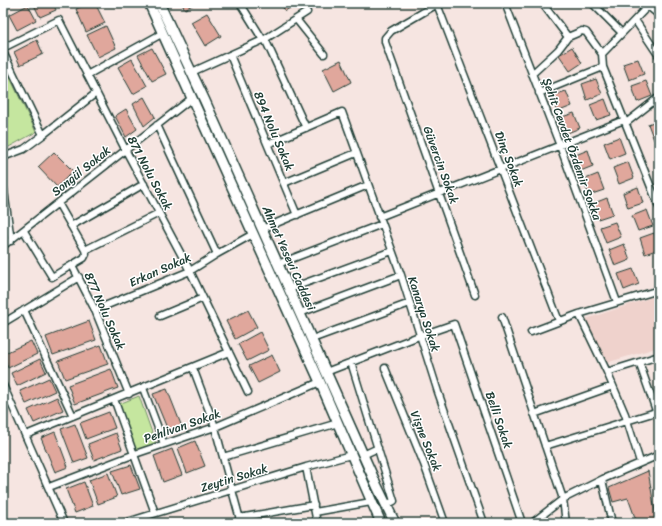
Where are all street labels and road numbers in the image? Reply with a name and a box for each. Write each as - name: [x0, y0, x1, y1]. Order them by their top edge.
- street label: Şehit Cevdet Özdemir Sokka: [536, 75, 608, 224]
- street label: 894 Nolu Sokak: [247, 88, 301, 174]
- street label: Güvercin Sokak: [417, 123, 465, 207]
- street label: Dinç Sokak: [488, 128, 530, 190]
- street label: 871 Nolu Sokak: [121, 132, 179, 214]
- street label: Songül Sokak: [46, 140, 116, 202]
- street label: Ahmet Yesevi Caddesi: [256, 201, 322, 315]
- street label: Erkan Sokak: [125, 246, 195, 293]
- street label: 877 Nolu Sokak: [78, 268, 132, 354]
- street label: Kanarya Sokak: [401, 273, 447, 355]
- street label: Belli Sokak: [479, 388, 519, 452]
- street label: Pehlivan Sokak: [141, 403, 223, 449]
- street label: Vişne Sokak: [404, 407, 448, 475]
- street label: Zeytin Sokak: [198, 457, 271, 499]

